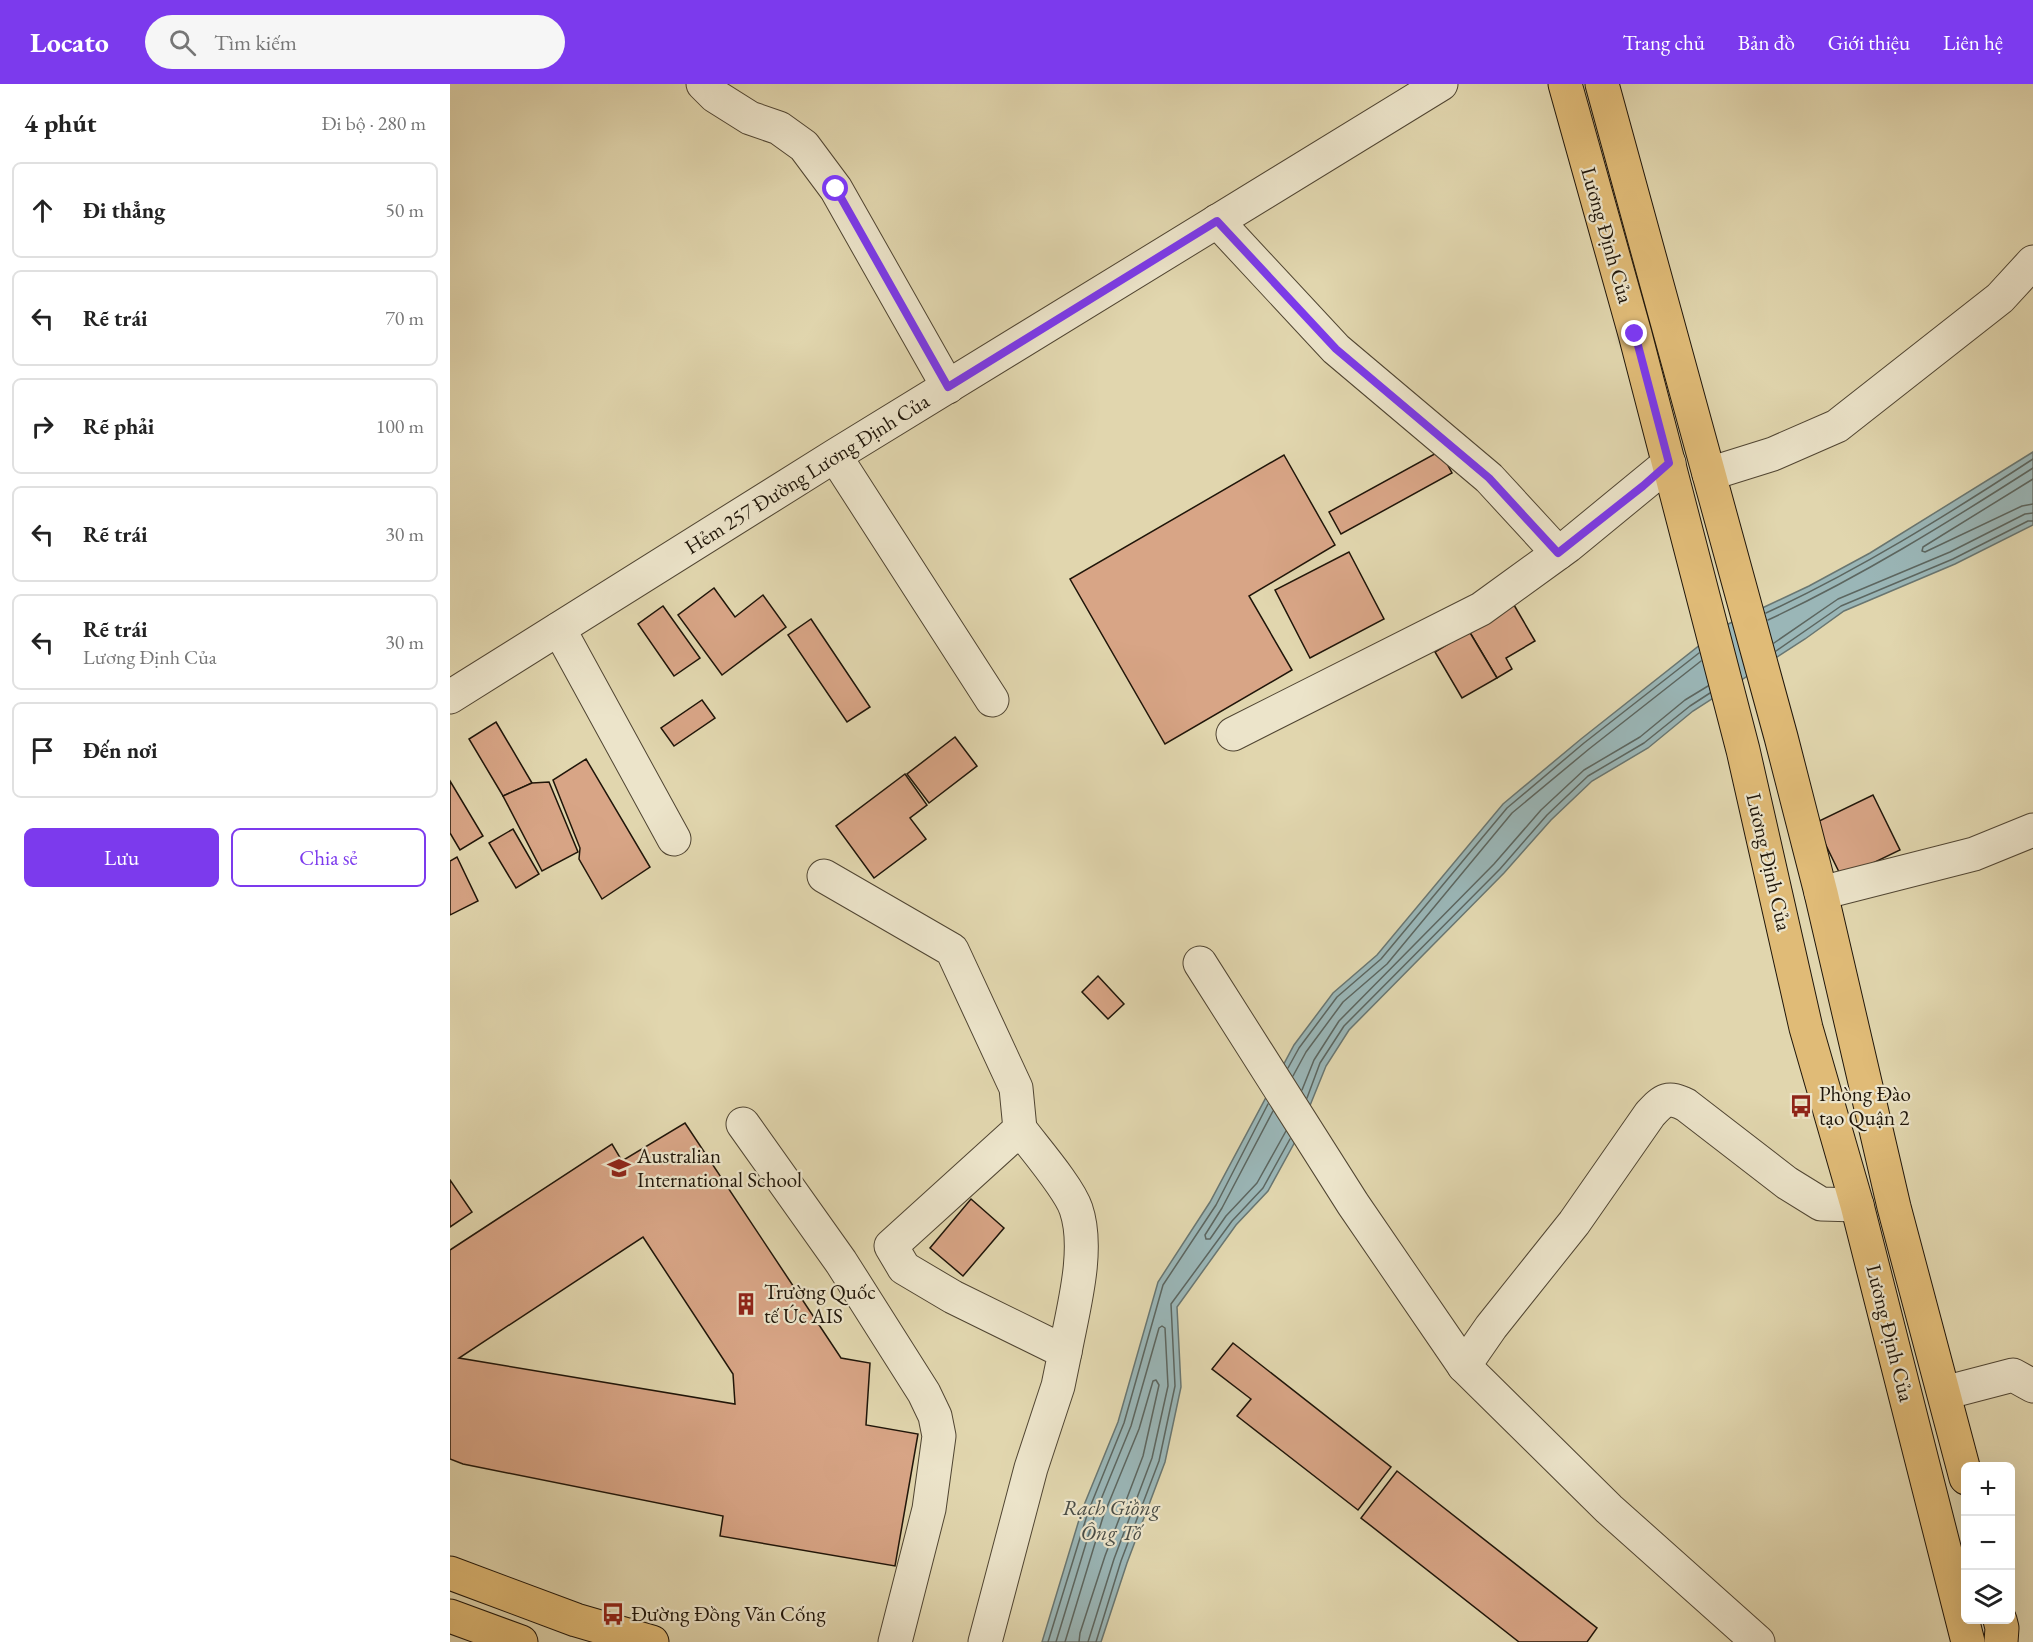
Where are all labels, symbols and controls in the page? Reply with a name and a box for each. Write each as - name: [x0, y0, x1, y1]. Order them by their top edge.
- search box: [145, 15, 565, 69]
- text: Locato: [30, 24, 109, 60]
- icon: search: [166, 26, 199, 59]
- text: Tìm kiếm: [214, 28, 297, 57]
- text: Trang chủ: [1623, 29, 1705, 56]
- text: Bản đồ: [1738, 29, 1795, 56]
- text: Giới thiệu: [1828, 29, 1910, 56]
- text: Liên hệ: [1943, 29, 2003, 56]
- text: 4 phút: [24, 106, 96, 140]
- text: Đi bộ · 280 m: [321, 110, 426, 136]
- street label: Lương Định Của: [1575, 164, 1640, 307]
- route start: [822, 175, 848, 201]
- icon: ahead: [26, 194, 59, 227]
- text: Đi thẳng: [83, 196, 165, 225]
- text: 50 m: [385, 197, 424, 223]
- icon: left: [26, 302, 59, 335]
- text: Rẽ trái: [83, 304, 148, 333]
- text: 70 m: [385, 305, 424, 331]
- route end: [1621, 320, 1647, 346]
- street label: Hẻm 257 Đường Lương Định Của: [679, 387, 935, 560]
- icon: right: [26, 410, 59, 443]
- text: Rẽ phải: [83, 412, 154, 441]
- text: 100 m: [376, 413, 424, 439]
- icon: left: [26, 518, 59, 551]
- text: Rẽ trái: [83, 520, 148, 549]
- text: 30 m: [385, 521, 424, 547]
- text: Rẽ trái: [83, 615, 148, 644]
- icon: left: [26, 626, 59, 659]
- text: 30 m: [385, 629, 424, 655]
- text: Lương Định Của: [83, 644, 217, 670]
- icon: arrive: [26, 734, 59, 767]
- text: Đến nơi: [83, 736, 158, 765]
- street label: Lương Định Của: [1741, 790, 1799, 934]
- button: Lưu: [24, 828, 219, 887]
- button: Chia sẻ: [231, 828, 426, 887]
- place label: Phòng Đào tạo Quận 2: [1819, 1080, 1911, 1132]
- bus stop icon: Phòng Đào tạo Quận 2: [1788, 1093, 1814, 1119]
- place label: Australian International School: [636, 1142, 802, 1193]
- school or university icon: Australian International School: [606, 1155, 632, 1181]
- street label: Lương Định Của: [1860, 1261, 1921, 1405]
- place label: Trường Quốc tế Úc AIS: [764, 1278, 876, 1329]
- building icon: Trường Quốc tế Úc AIS: [733, 1291, 759, 1317]
- map controls: [1961, 1462, 2015, 1624]
- button: +: [1961, 1462, 2015, 1516]
- water label: Rạch Giồng Ông Tố: [1062, 1493, 1161, 1547]
- button: −: [1961, 1516, 2015, 1570]
- button: layers: [1961, 1570, 2015, 1624]
- place label: Đường Đồng Văn Cống: [631, 1600, 826, 1627]
- bus stop icon: Đường Đồng Văn Cống: [600, 1601, 626, 1627]

